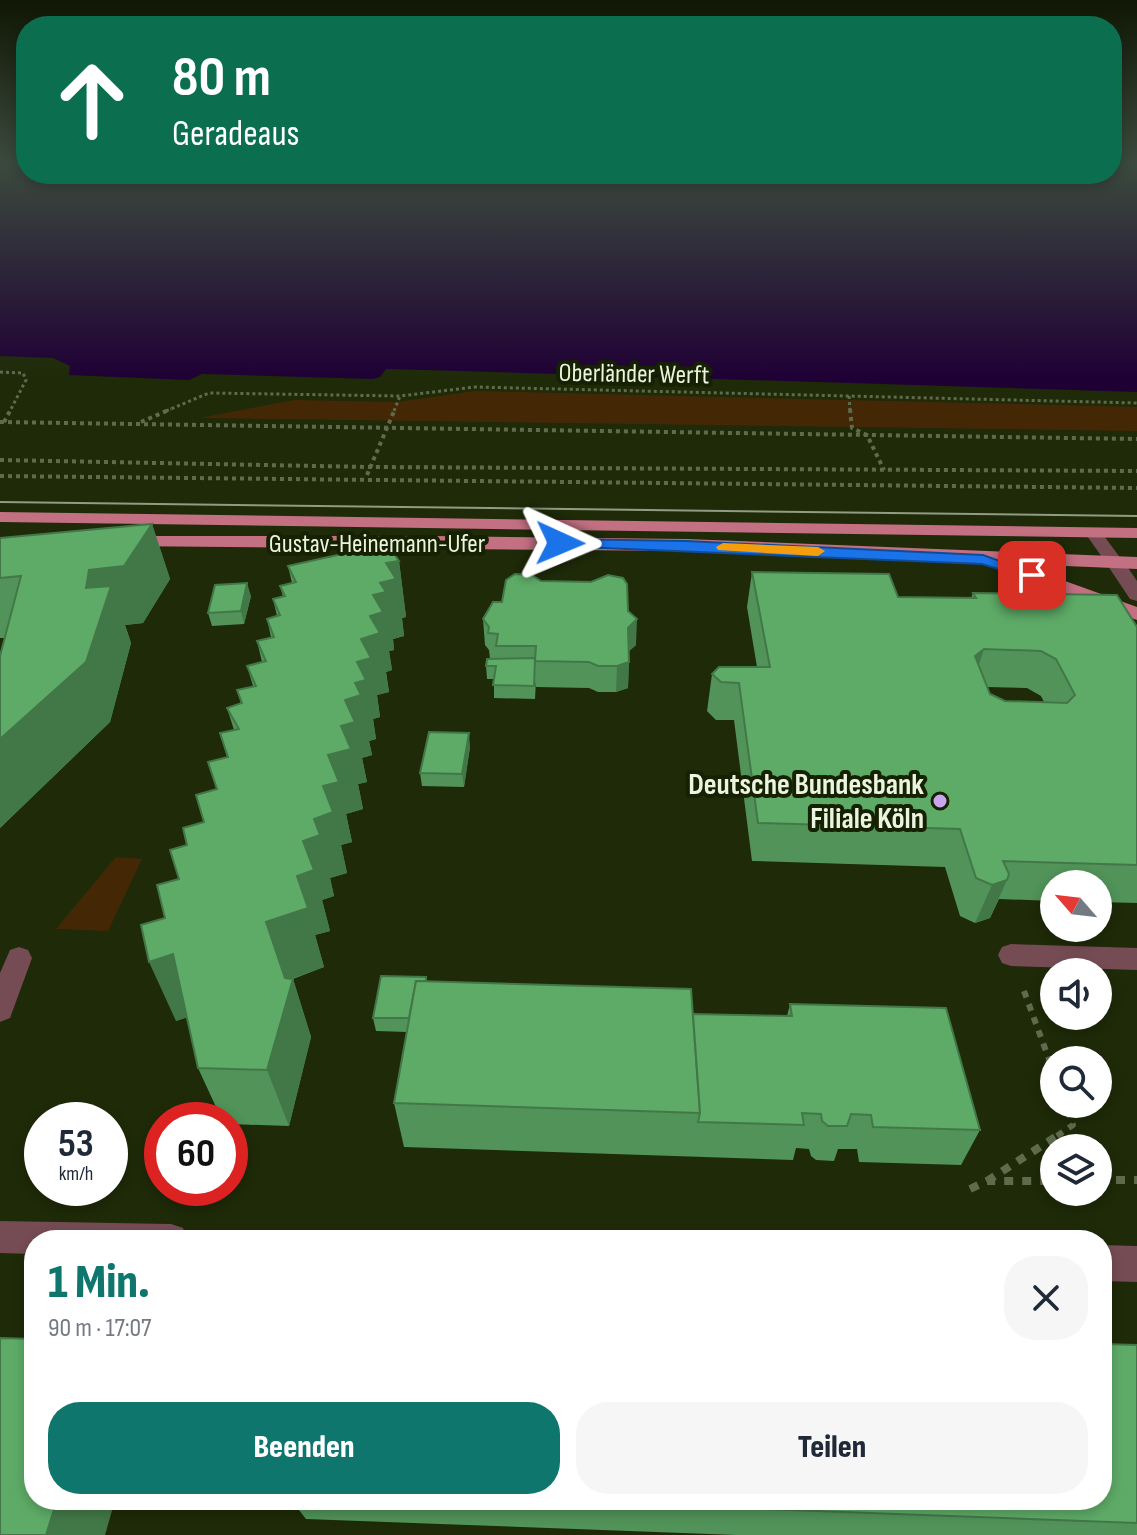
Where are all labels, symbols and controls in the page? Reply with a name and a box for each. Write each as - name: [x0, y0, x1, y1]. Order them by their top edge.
- text: 80 m: [172, 45, 271, 112]
- icon: ahead: [40, 48, 144, 152]
- text: Geradeaus: [172, 113, 299, 156]
- street label: Oberländer Werft: [558, 358, 710, 391]
- position arrow: [518, 501, 602, 585]
- street label: Gustav-Heinemann-Ufer: [269, 529, 486, 560]
- pin: [998, 541, 1066, 609]
- icon: arrive: [1010, 553, 1054, 597]
- place label: Deutsche Bundesbank Filiale Köln: [688, 767, 924, 837]
- marker: Deutsche Bundesbank Filiale Köln: [931, 792, 949, 810]
- north arrow: [1040, 870, 1112, 942]
- map controls: [1040, 870, 1112, 1206]
- button: sound: [1040, 958, 1112, 1030]
- button: search: [1040, 1046, 1112, 1118]
- speed limit sign: 60: [144, 1102, 248, 1206]
- text: 53: [58, 1120, 94, 1168]
- button: layers: [1040, 1134, 1112, 1206]
- text: km/h: [59, 1162, 93, 1186]
- text: 1 Min.: [48, 1254, 150, 1311]
- button: close: [1004, 1256, 1088, 1340]
- text: 90 m · 17:07: [48, 1313, 151, 1344]
- button: Beenden: [48, 1402, 560, 1494]
- button: Teilen: [576, 1402, 1088, 1494]

